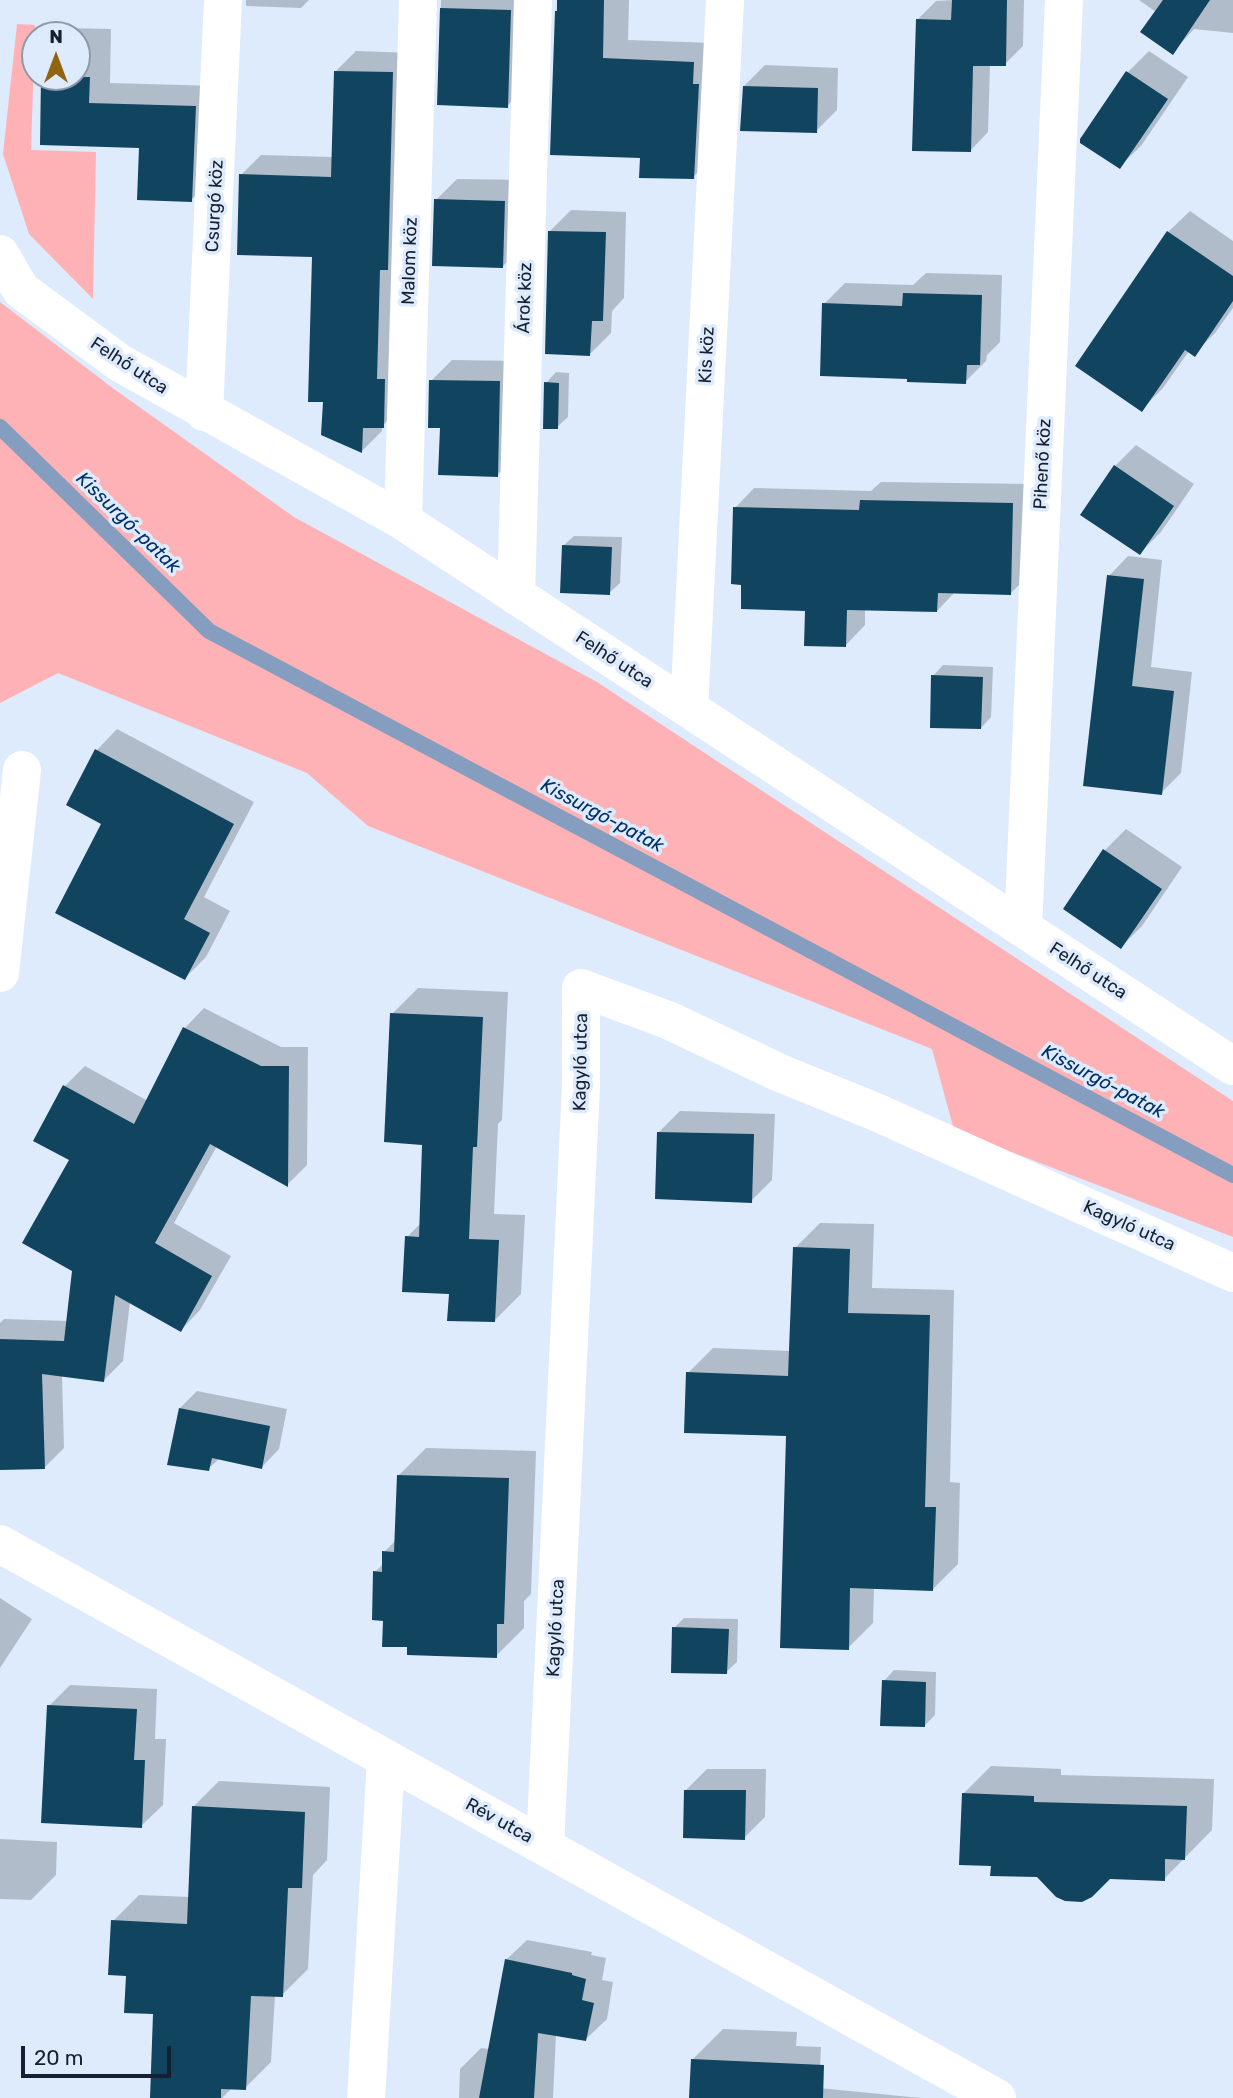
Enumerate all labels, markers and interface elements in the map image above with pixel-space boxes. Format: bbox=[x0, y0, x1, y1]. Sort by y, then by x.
north arrow bbox=[21, 21, 91, 91]
text: N bbox=[49, 25, 63, 48]
street label: Csurgó köz bbox=[202, 159, 228, 253]
street label: Malom köz bbox=[398, 217, 422, 305]
street label: Árok köz bbox=[513, 262, 537, 334]
street label: Kis köz bbox=[695, 326, 719, 384]
street label: Felhő utca bbox=[86, 333, 172, 399]
street label: Pihenő köz bbox=[1030, 418, 1056, 510]
water label: Kissurgó-patak bbox=[71, 468, 185, 578]
street label: Felhő utca bbox=[571, 627, 657, 693]
water label: Kissurgó-patak bbox=[537, 774, 667, 858]
street label: Felhő utca bbox=[1045, 938, 1131, 1004]
street label: Kagyló utca bbox=[569, 1013, 593, 1111]
water label: Kissurgó-patak bbox=[1038, 1040, 1168, 1124]
street label: Kagyló utca bbox=[1080, 1196, 1178, 1256]
street label: Kagyló utca bbox=[543, 1578, 569, 1678]
street label: Rév utca bbox=[462, 1794, 536, 1848]
scale bar bbox=[24, 2032, 175, 2076]
text: 20 m bbox=[34, 2045, 83, 2070]

